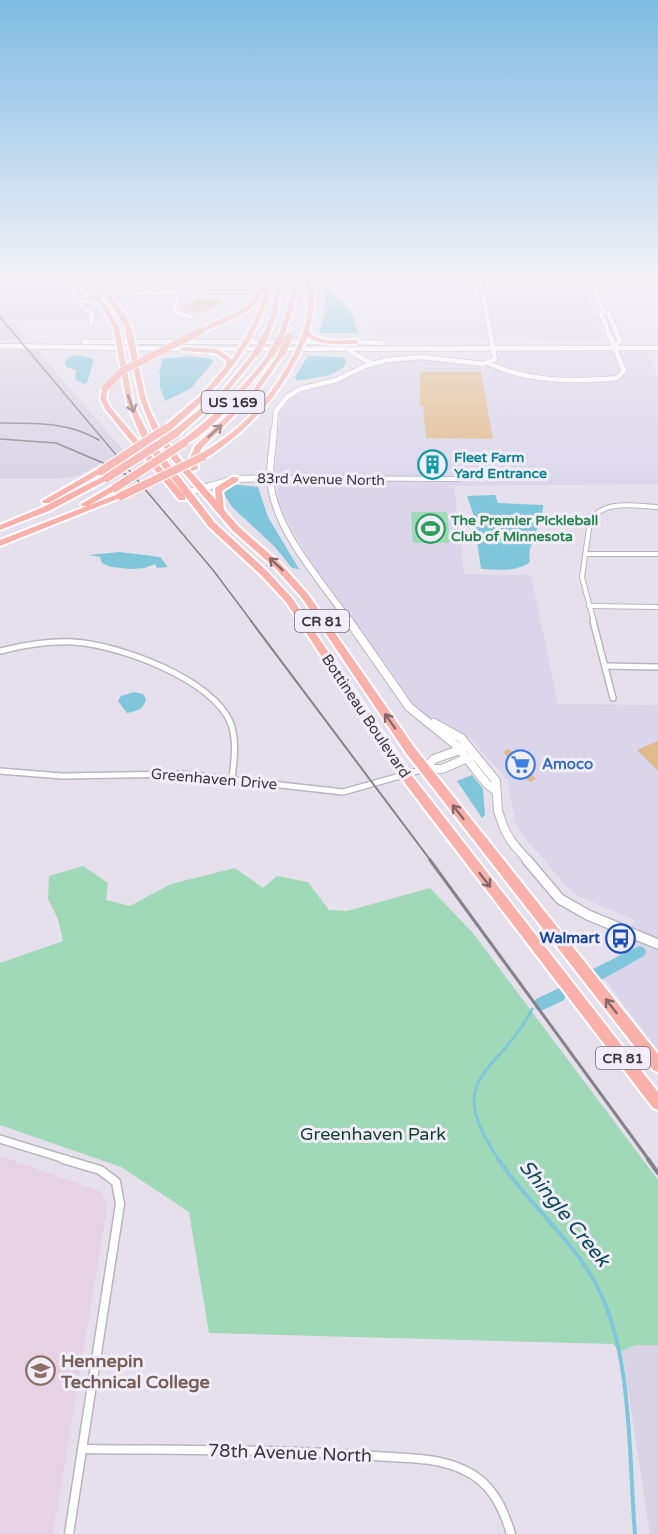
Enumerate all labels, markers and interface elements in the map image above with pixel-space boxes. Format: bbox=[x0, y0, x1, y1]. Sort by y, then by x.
road number: US 169 bbox=[202, 391, 264, 413]
one-way arrow bbox=[127, 394, 138, 413]
one-way arrow bbox=[207, 425, 222, 439]
building icon: Fleet Farm Yard Entrance bbox=[417, 449, 449, 481]
place label: Fleet Farm Yard Entrance bbox=[454, 449, 547, 482]
street label: 83rd Avenue North bbox=[257, 470, 385, 489]
sports icon: The Premier Pickleball Club of Minnesota bbox=[414, 512, 446, 544]
place label: The Premier Pickleball Club of Minnesota bbox=[450, 512, 598, 545]
one-way arrow bbox=[269, 557, 284, 571]
road number: CR 81 bbox=[295, 610, 349, 632]
street label: Bottineau Boulevard bbox=[318, 651, 414, 781]
one-way arrow bbox=[384, 714, 396, 730]
supermarket icon: Amoco bbox=[505, 748, 537, 780]
place label: Amoco bbox=[542, 755, 593, 773]
street label: Greenhaven Drive bbox=[150, 765, 278, 793]
one-way arrow bbox=[452, 805, 464, 821]
one-way arrow bbox=[479, 872, 492, 888]
bus stop icon: Walmart bbox=[605, 922, 637, 954]
place label: Walmart bbox=[540, 929, 600, 947]
one-way arrow bbox=[605, 998, 618, 1014]
road number: CR 81 bbox=[596, 1047, 650, 1069]
park label: Greenhaven Park bbox=[300, 1123, 446, 1145]
water label: Shingle Creek bbox=[514, 1155, 616, 1273]
place label: Hennepin Technical College bbox=[60, 1350, 210, 1393]
school or university icon: Hennepin Technical College bbox=[24, 1355, 56, 1387]
street label: 78th Avenue North bbox=[208, 1439, 372, 1467]

